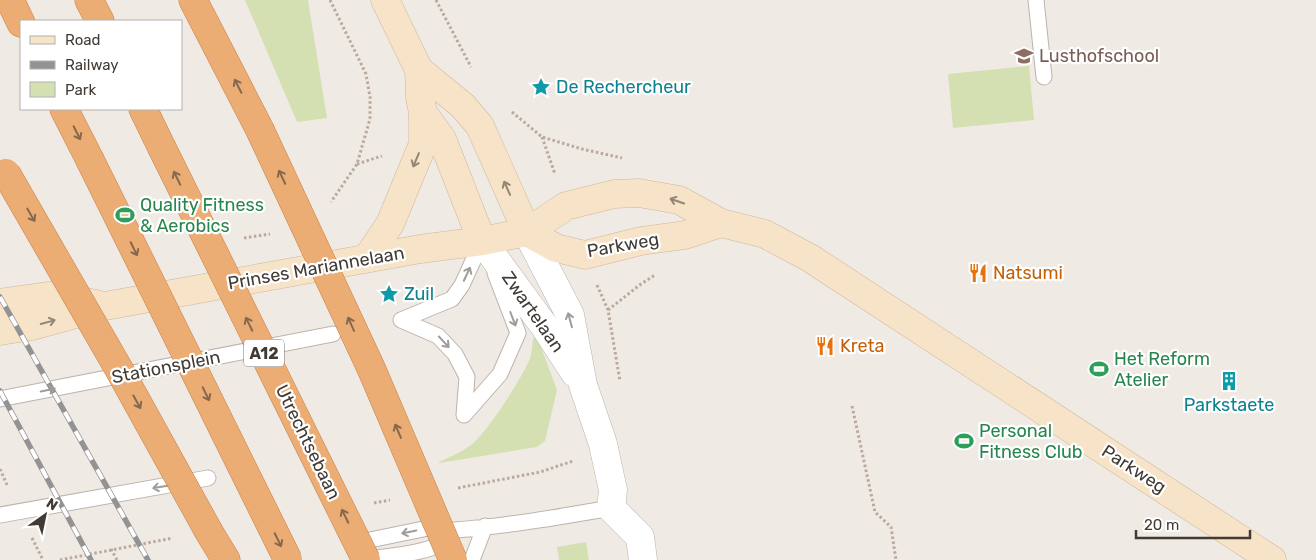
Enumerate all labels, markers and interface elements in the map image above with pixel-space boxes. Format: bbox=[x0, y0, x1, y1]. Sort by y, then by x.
legend bbox=[20, 20, 182, 110]
text: Road bbox=[65, 31, 101, 49]
school or university icon: Lusthofschool bbox=[1013, 45, 1035, 67]
place label: Lusthofschool bbox=[1039, 45, 1159, 67]
text: Railway bbox=[65, 56, 119, 74]
place icon: De Rechercheur bbox=[530, 76, 552, 98]
place label: De Rechercheur bbox=[556, 76, 691, 98]
one-way arrow bbox=[233, 79, 242, 94]
text: Park bbox=[65, 81, 96, 99]
one-way arrow bbox=[72, 126, 82, 141]
one-way arrow bbox=[411, 152, 421, 167]
one-way arrow bbox=[277, 169, 287, 184]
one-way arrow bbox=[172, 171, 181, 186]
one-way arrow bbox=[502, 181, 512, 196]
place label: Quality Fitness & Aerobics bbox=[140, 194, 264, 237]
one-way arrow bbox=[670, 196, 686, 206]
sports icon: Quality Fitness & Aerobics bbox=[114, 204, 136, 226]
one-way arrow bbox=[26, 207, 36, 222]
street label: Parkweg bbox=[585, 228, 661, 262]
one-way arrow bbox=[130, 241, 139, 256]
street label: Prinses Mariannelaan bbox=[226, 242, 406, 294]
restaurant icon: Natsumi bbox=[967, 262, 989, 284]
place label: Natsumi bbox=[993, 262, 1063, 284]
one-way arrow bbox=[462, 267, 472, 282]
street label: Zwartelaan bbox=[497, 267, 569, 357]
place icon: Zuil bbox=[378, 283, 400, 305]
place label: Zuil bbox=[404, 283, 434, 305]
one-way arrow bbox=[508, 311, 518, 326]
one-way arrow bbox=[565, 312, 574, 328]
one-way arrow bbox=[39, 317, 55, 326]
one-way arrow bbox=[244, 317, 253, 332]
one-way arrow bbox=[345, 317, 355, 332]
restaurant icon: Kreta bbox=[814, 335, 836, 357]
place label: Kreta bbox=[840, 335, 884, 357]
one-way arrow bbox=[438, 336, 450, 349]
road number: A12 bbox=[244, 339, 284, 366]
street label: Stationsplein bbox=[110, 346, 222, 388]
place label: Het Reform Atelier bbox=[1114, 348, 1210, 391]
sports icon: Het Reform Atelier bbox=[1088, 358, 1110, 380]
building icon: Parkstaete bbox=[1218, 370, 1240, 392]
street label: Utrechtsebaan bbox=[271, 381, 345, 503]
one-way arrow bbox=[39, 384, 55, 394]
one-way arrow bbox=[201, 387, 211, 402]
one-way arrow bbox=[132, 394, 142, 409]
place label: Parkstaete bbox=[1184, 394, 1274, 416]
place label: Personal Fitness Club bbox=[979, 420, 1083, 463]
one-way arrow bbox=[393, 424, 403, 439]
sports icon: Personal Fitness Club bbox=[953, 430, 975, 452]
street label: Parkweg bbox=[1098, 440, 1170, 498]
one-way arrow bbox=[152, 483, 168, 492]
north arrow bbox=[20, 490, 70, 540]
text: N bbox=[43, 495, 61, 514]
scale bar bbox=[1136, 508, 1250, 540]
one-way arrow bbox=[339, 509, 349, 524]
text: 20 m bbox=[1144, 516, 1179, 534]
one-way arrow bbox=[401, 528, 417, 538]
one-way arrow bbox=[274, 532, 283, 547]

